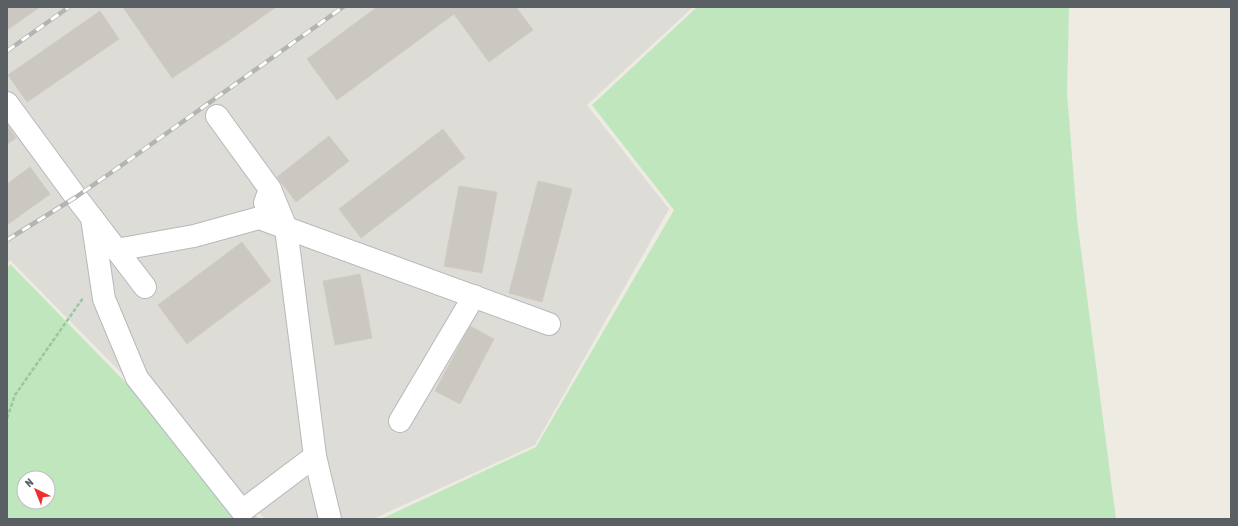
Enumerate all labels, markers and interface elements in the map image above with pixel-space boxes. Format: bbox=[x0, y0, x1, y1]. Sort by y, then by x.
north arrow bbox=[16, 470, 56, 510]
text: N bbox=[23, 476, 36, 489]

